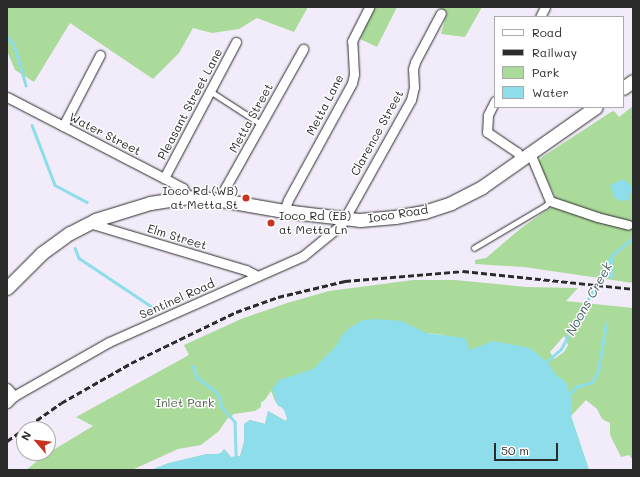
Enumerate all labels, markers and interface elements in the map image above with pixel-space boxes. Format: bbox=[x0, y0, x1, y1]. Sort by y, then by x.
legend bbox=[494, 16, 624, 108]
text: Road bbox=[532, 24, 562, 40]
text: Railway bbox=[532, 44, 577, 60]
street label: Pleasant Street Lane bbox=[154, 46, 226, 162]
text: Park bbox=[532, 64, 559, 80]
street label: Metta Lane bbox=[303, 72, 347, 138]
street label: Metta Street bbox=[226, 81, 276, 155]
text: Water bbox=[532, 84, 569, 100]
street label: Clarence Street bbox=[348, 88, 406, 178]
street label: Water Street bbox=[67, 110, 143, 158]
place label: Ioco Rd (WB) at Metta St bbox=[162, 184, 238, 212]
marker: Ioco Rd (WB) at Metta St bbox=[241, 193, 251, 203]
street label: Ioco Road bbox=[367, 202, 429, 226]
place label: Ioco Rd (EB) at Metta Ln bbox=[279, 209, 351, 237]
marker: Ioco Rd (EB) at Metta Ln bbox=[266, 218, 276, 228]
street label: Elm Street bbox=[145, 221, 209, 253]
water label: Noons Creek bbox=[562, 260, 616, 338]
street label: Sentinel Road bbox=[137, 276, 217, 322]
park label: Inlet Park bbox=[156, 396, 214, 410]
north arrow bbox=[16, 421, 56, 461]
text: N bbox=[17, 428, 34, 443]
scale bar bbox=[496, 435, 560, 461]
text: 50 m bbox=[501, 442, 529, 458]

